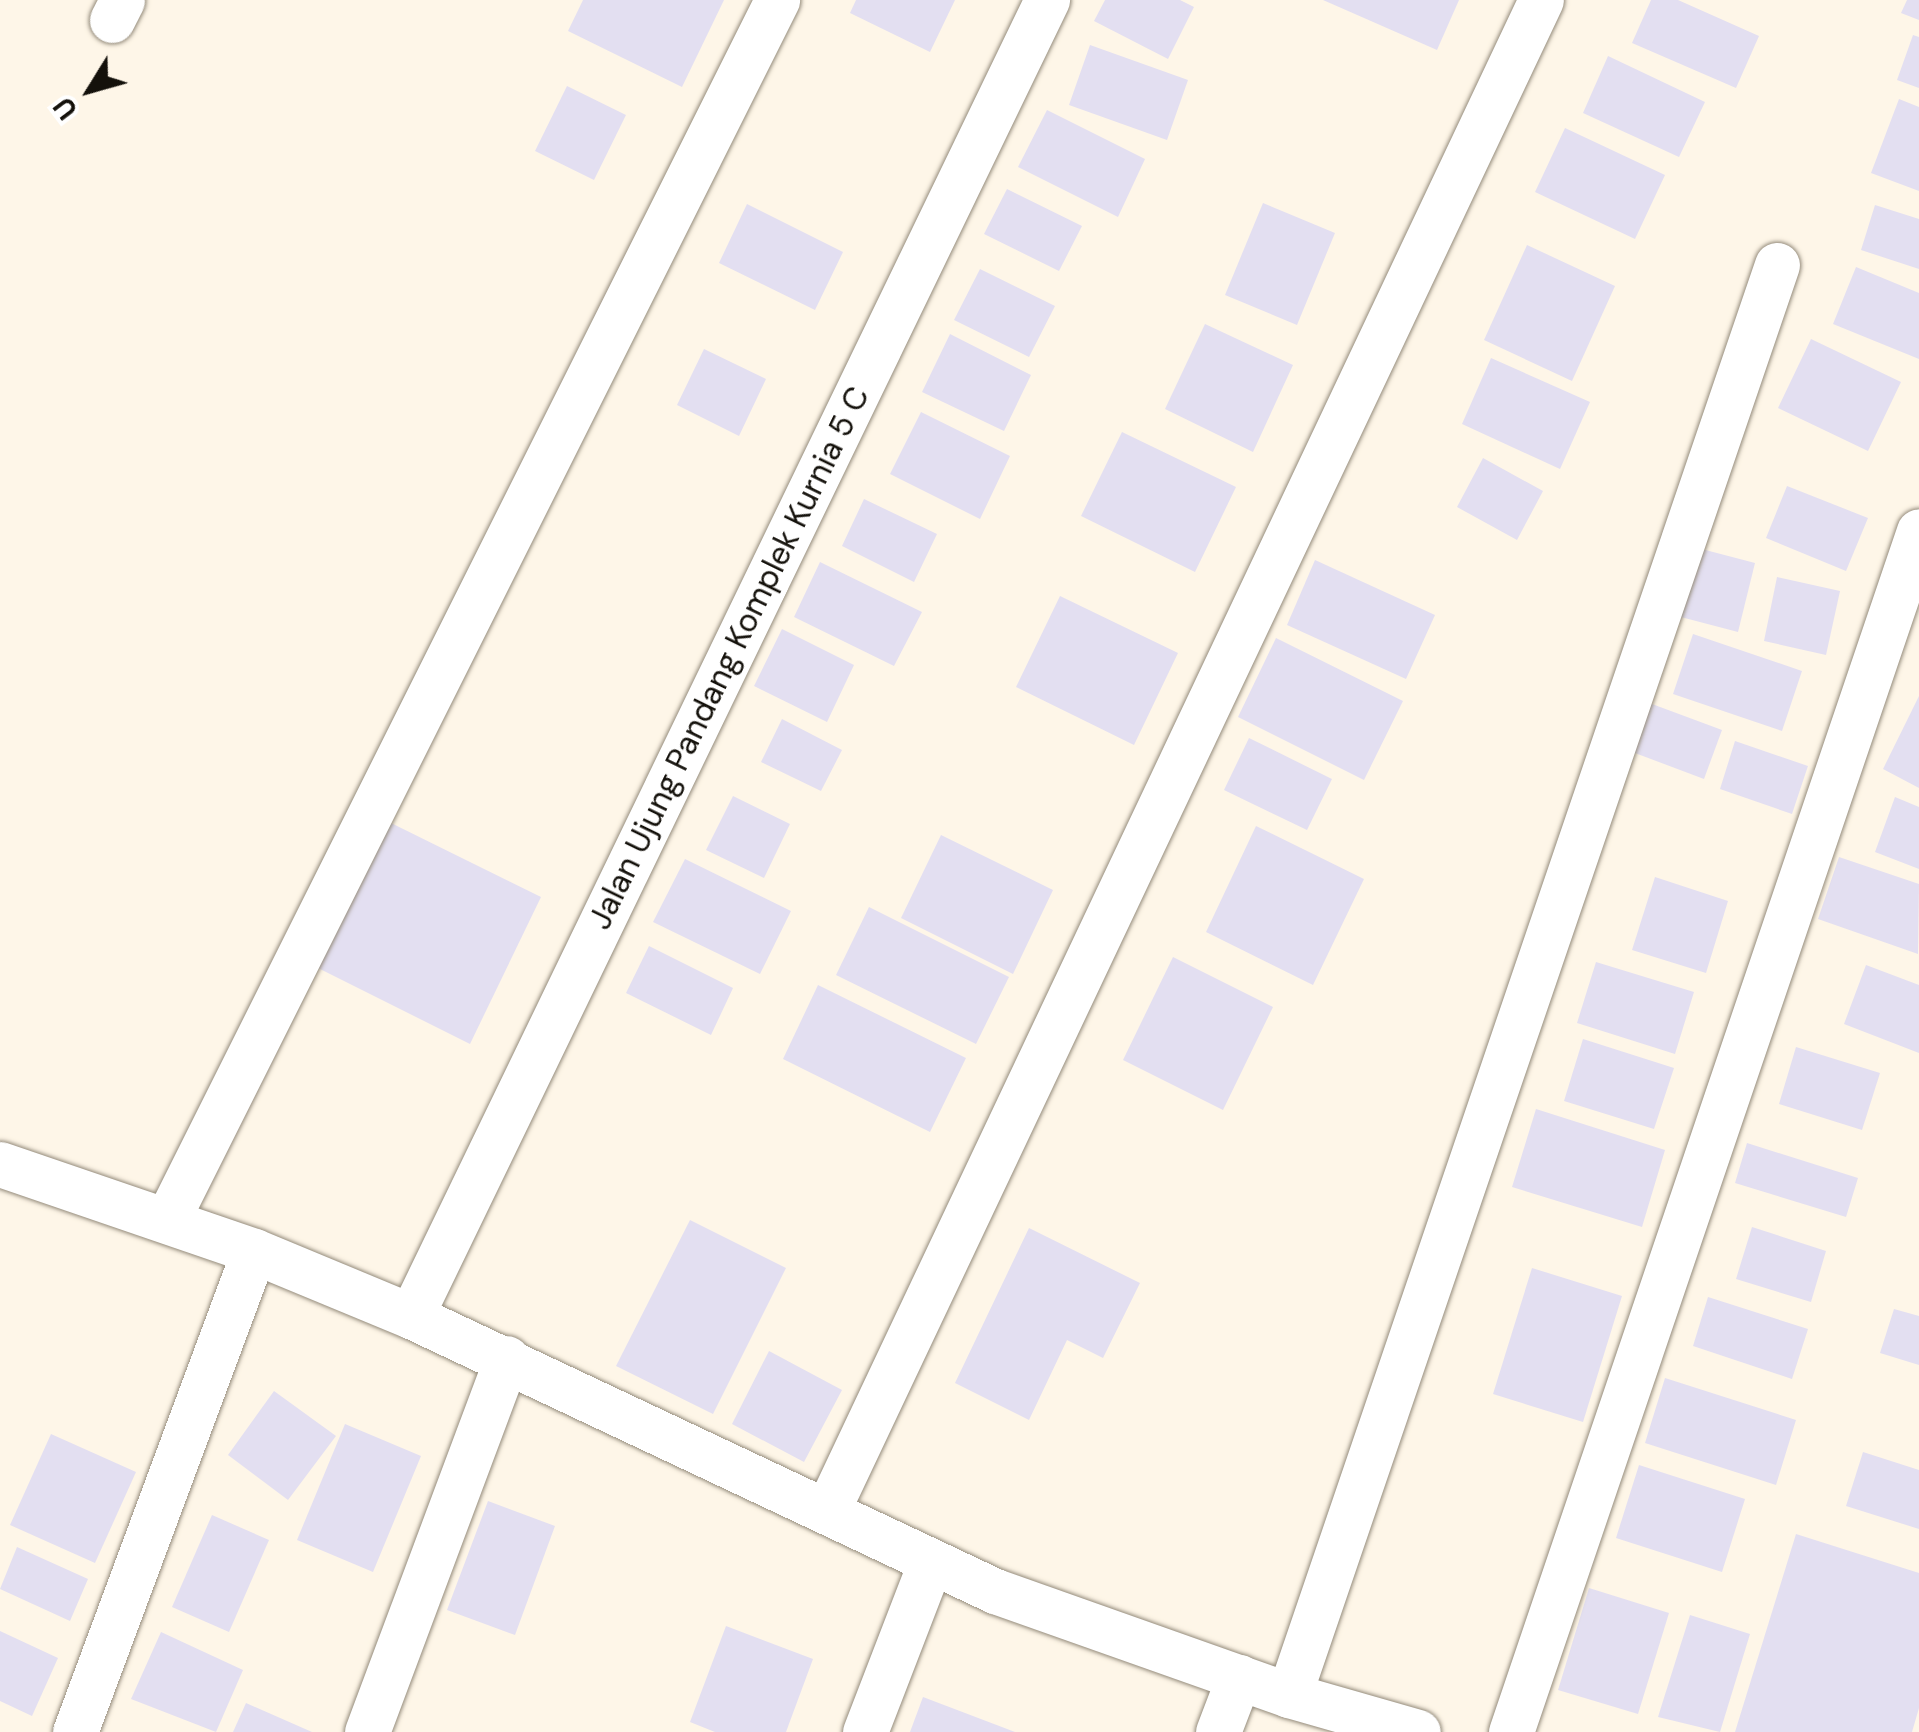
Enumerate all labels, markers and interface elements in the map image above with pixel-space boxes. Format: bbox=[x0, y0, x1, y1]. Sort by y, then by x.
north arrow bbox=[40, 40, 140, 140]
text: U bbox=[45, 90, 86, 127]
street label: Jalan Ujung Pandang Komplek Kurnia 5 C bbox=[580, 380, 878, 936]

